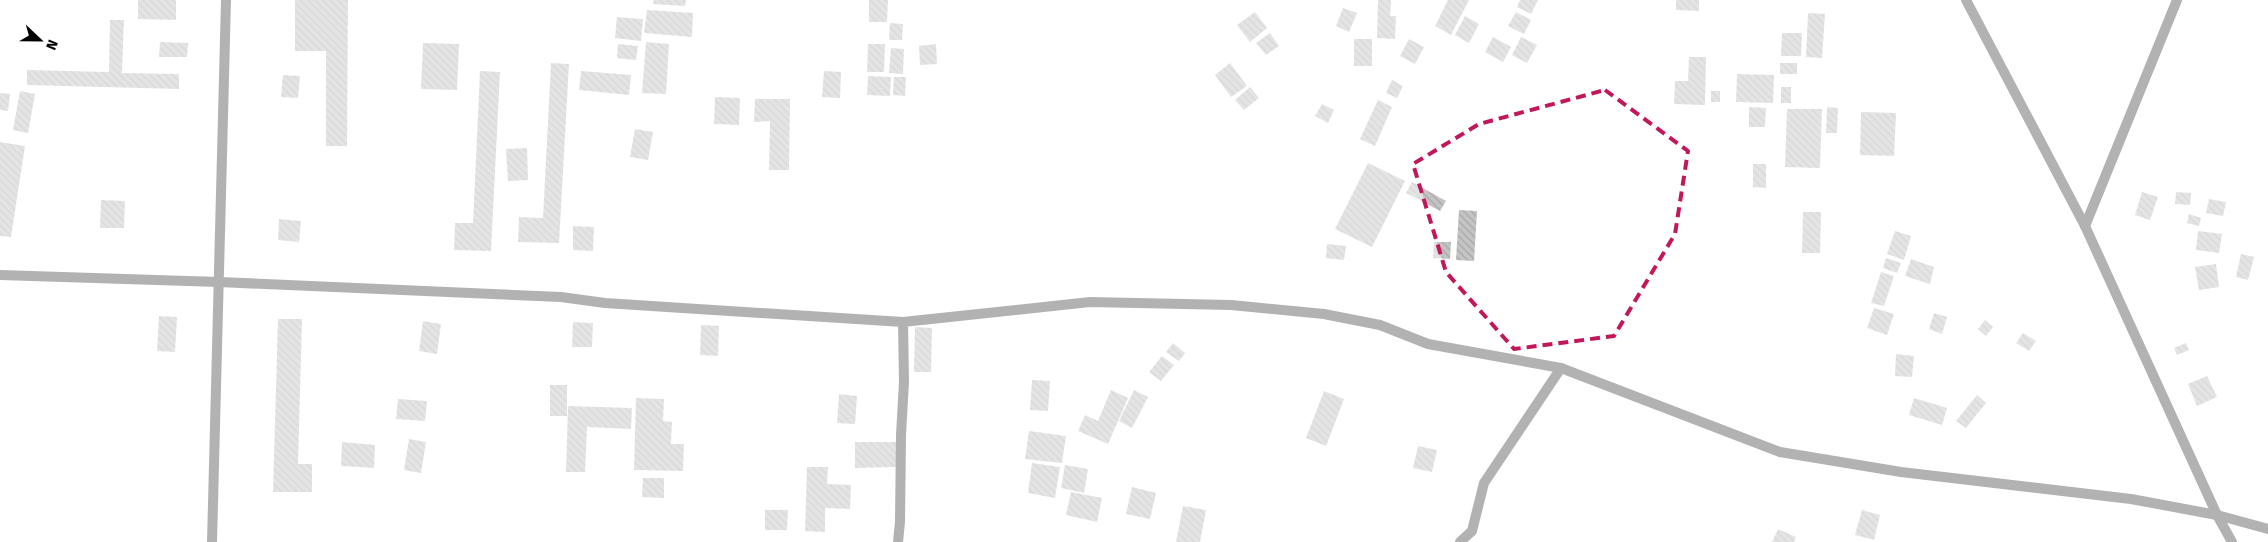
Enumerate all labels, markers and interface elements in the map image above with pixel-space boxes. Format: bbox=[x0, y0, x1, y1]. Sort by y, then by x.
north arrow bbox=[15, 15, 65, 65]
text: N bbox=[42, 37, 61, 52]

